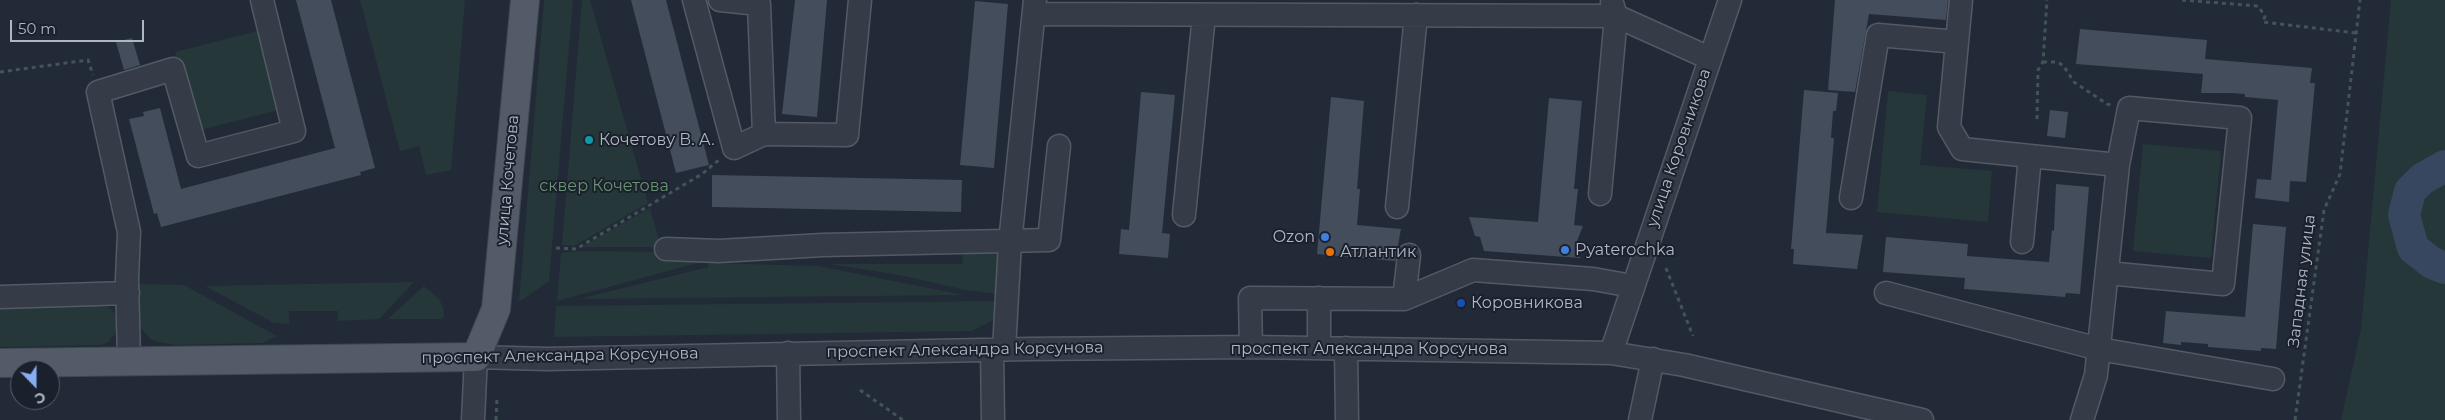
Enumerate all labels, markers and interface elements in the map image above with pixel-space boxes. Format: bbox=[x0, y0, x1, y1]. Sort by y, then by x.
scale bar bbox=[12, 10, 146, 42]
text: 50 m bbox=[18, 19, 56, 38]
street label: улица Коровникова bbox=[1643, 66, 1715, 230]
street label: улица Кочетова bbox=[493, 114, 523, 246]
place label: Кочетову В. А. bbox=[599, 130, 715, 150]
marker: Кочетову В. А. bbox=[583, 134, 595, 146]
park label: сквер Кочетова bbox=[539, 176, 669, 196]
street label: Западная улица bbox=[2284, 213, 2320, 349]
place label: Ozon bbox=[1273, 227, 1315, 247]
marker: Ozon bbox=[1319, 231, 1331, 243]
place label: Pyaterochka bbox=[1575, 240, 1675, 260]
place label: Атлантик bbox=[1340, 242, 1416, 262]
marker: Pyaterochka bbox=[1559, 244, 1571, 256]
marker: Атлантик bbox=[1324, 246, 1336, 258]
place label: Коровникова bbox=[1471, 293, 1583, 313]
marker: Коровникова bbox=[1455, 297, 1467, 309]
street label: проспект Александра Корсунова bbox=[826, 338, 1104, 362]
street label: проспект Александра Корсунова bbox=[1230, 339, 1508, 359]
street label: проспект Александра Корсунова bbox=[421, 344, 699, 368]
north arrow bbox=[10, 360, 60, 410]
text: С bbox=[32, 388, 48, 408]

